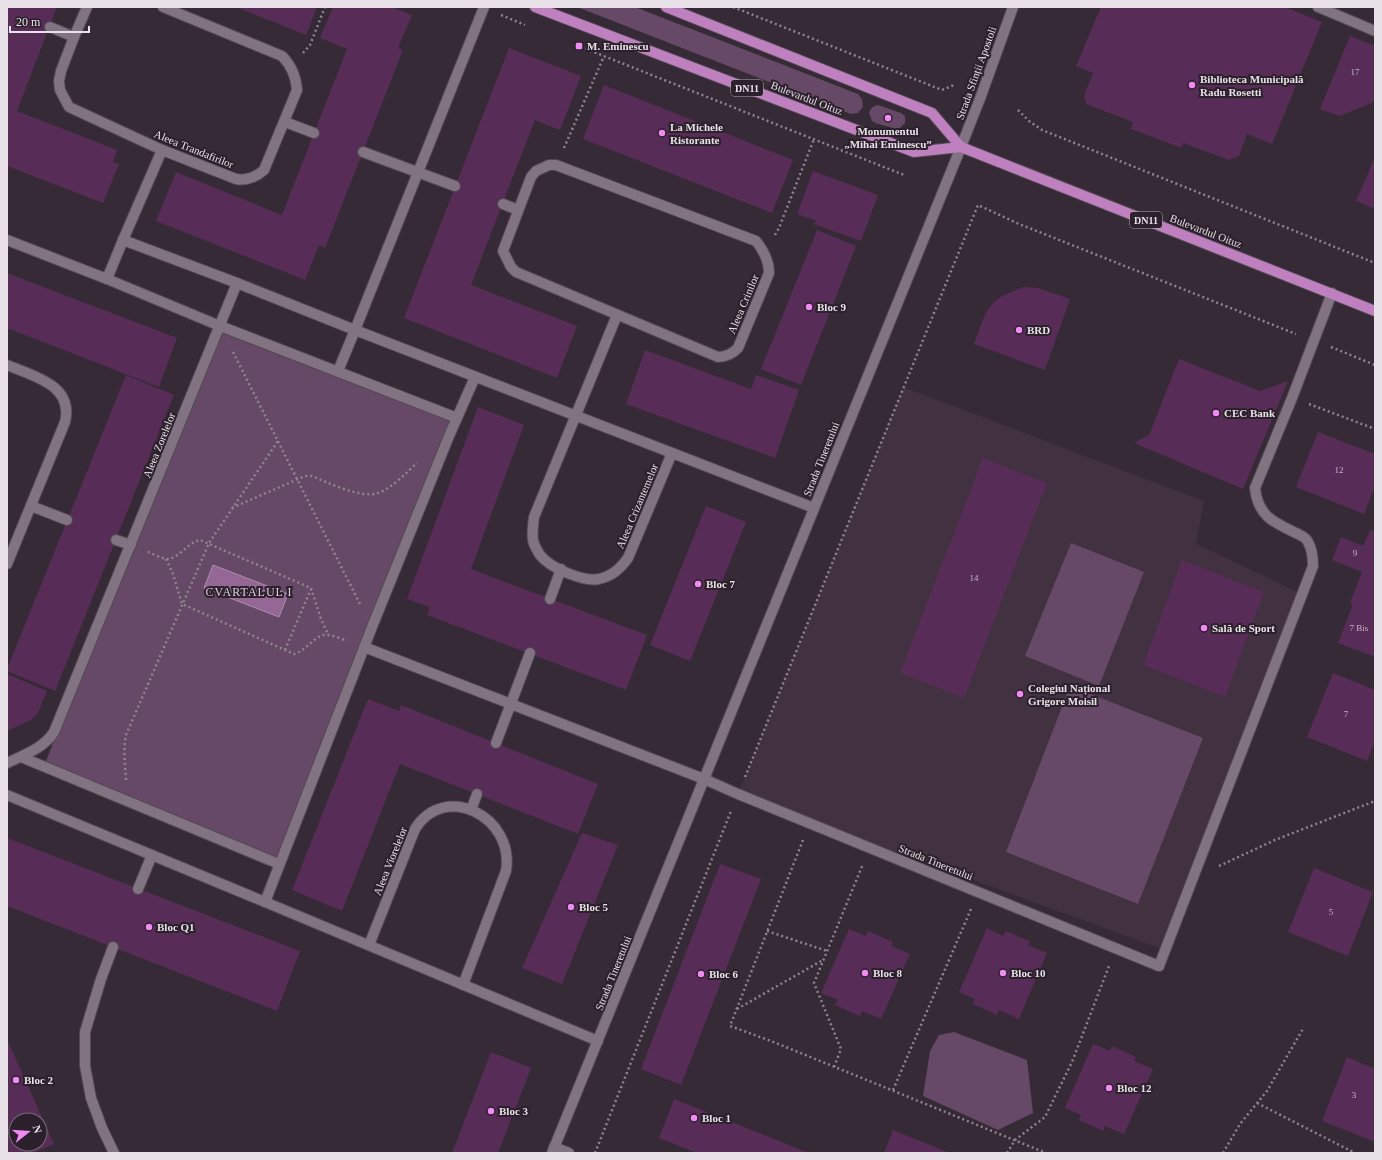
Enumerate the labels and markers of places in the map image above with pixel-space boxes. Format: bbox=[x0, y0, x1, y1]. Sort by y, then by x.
place label: M. Eminescu bbox=[587, 40, 649, 52]
marker: M. Eminescu bbox=[574, 41, 584, 51]
place label: Biblioteca Municipală Radu Rosetti bbox=[1200, 73, 1304, 98]
marker: Biblioteca Municipală Radu Rosetti bbox=[1187, 80, 1197, 90]
marker: Monumentul „Mihai Eminescu” bbox=[883, 113, 893, 123]
place label: La Michele Ristorante bbox=[670, 121, 723, 146]
place label: Monumentul „Mihai Eminescu” bbox=[844, 125, 932, 150]
marker: La Michele Ristorante bbox=[657, 128, 667, 138]
place label: Bloc 9 bbox=[817, 301, 847, 313]
marker: Bloc 9 bbox=[804, 302, 814, 312]
place label: BRD bbox=[1027, 324, 1050, 336]
marker: BRD bbox=[1014, 325, 1024, 335]
place label: CEC Bank bbox=[1224, 407, 1276, 419]
marker: CEC Bank bbox=[1211, 408, 1221, 418]
place label: Bloc 7 bbox=[706, 578, 736, 590]
marker: Bloc 7 bbox=[693, 579, 703, 589]
place label: Sală de Sport bbox=[1212, 622, 1275, 634]
marker: Sală de Sport bbox=[1199, 623, 1209, 633]
place label: Colegiul Național Grigore Moisil bbox=[1028, 682, 1110, 707]
marker: Colegiul Național Grigore Moisil bbox=[1015, 689, 1025, 699]
place label: Bloc 5 bbox=[579, 901, 609, 913]
marker: Bloc 5 bbox=[566, 902, 576, 912]
place label: Bloc Q1 bbox=[157, 921, 195, 933]
marker: Bloc Q1 bbox=[144, 922, 154, 932]
place label: Bloc 8 bbox=[873, 967, 903, 979]
place label: Bloc 10 bbox=[1011, 967, 1046, 979]
place label: Bloc 6 bbox=[709, 968, 739, 980]
marker: Bloc 8 bbox=[860, 968, 870, 978]
marker: Bloc 10 bbox=[998, 968, 1008, 978]
marker: Bloc 6 bbox=[696, 969, 706, 979]
place label: Bloc 2 bbox=[24, 1074, 54, 1086]
marker: Bloc 2 bbox=[11, 1075, 21, 1085]
place label: Bloc 12 bbox=[1117, 1082, 1152, 1094]
marker: Bloc 12 bbox=[1104, 1083, 1114, 1093]
place label: Bloc 3 bbox=[499, 1105, 529, 1117]
marker: Bloc 3 bbox=[486, 1106, 496, 1116]
place label: Bloc 1 bbox=[702, 1112, 731, 1124]
marker: Bloc 1 bbox=[689, 1113, 699, 1123]

